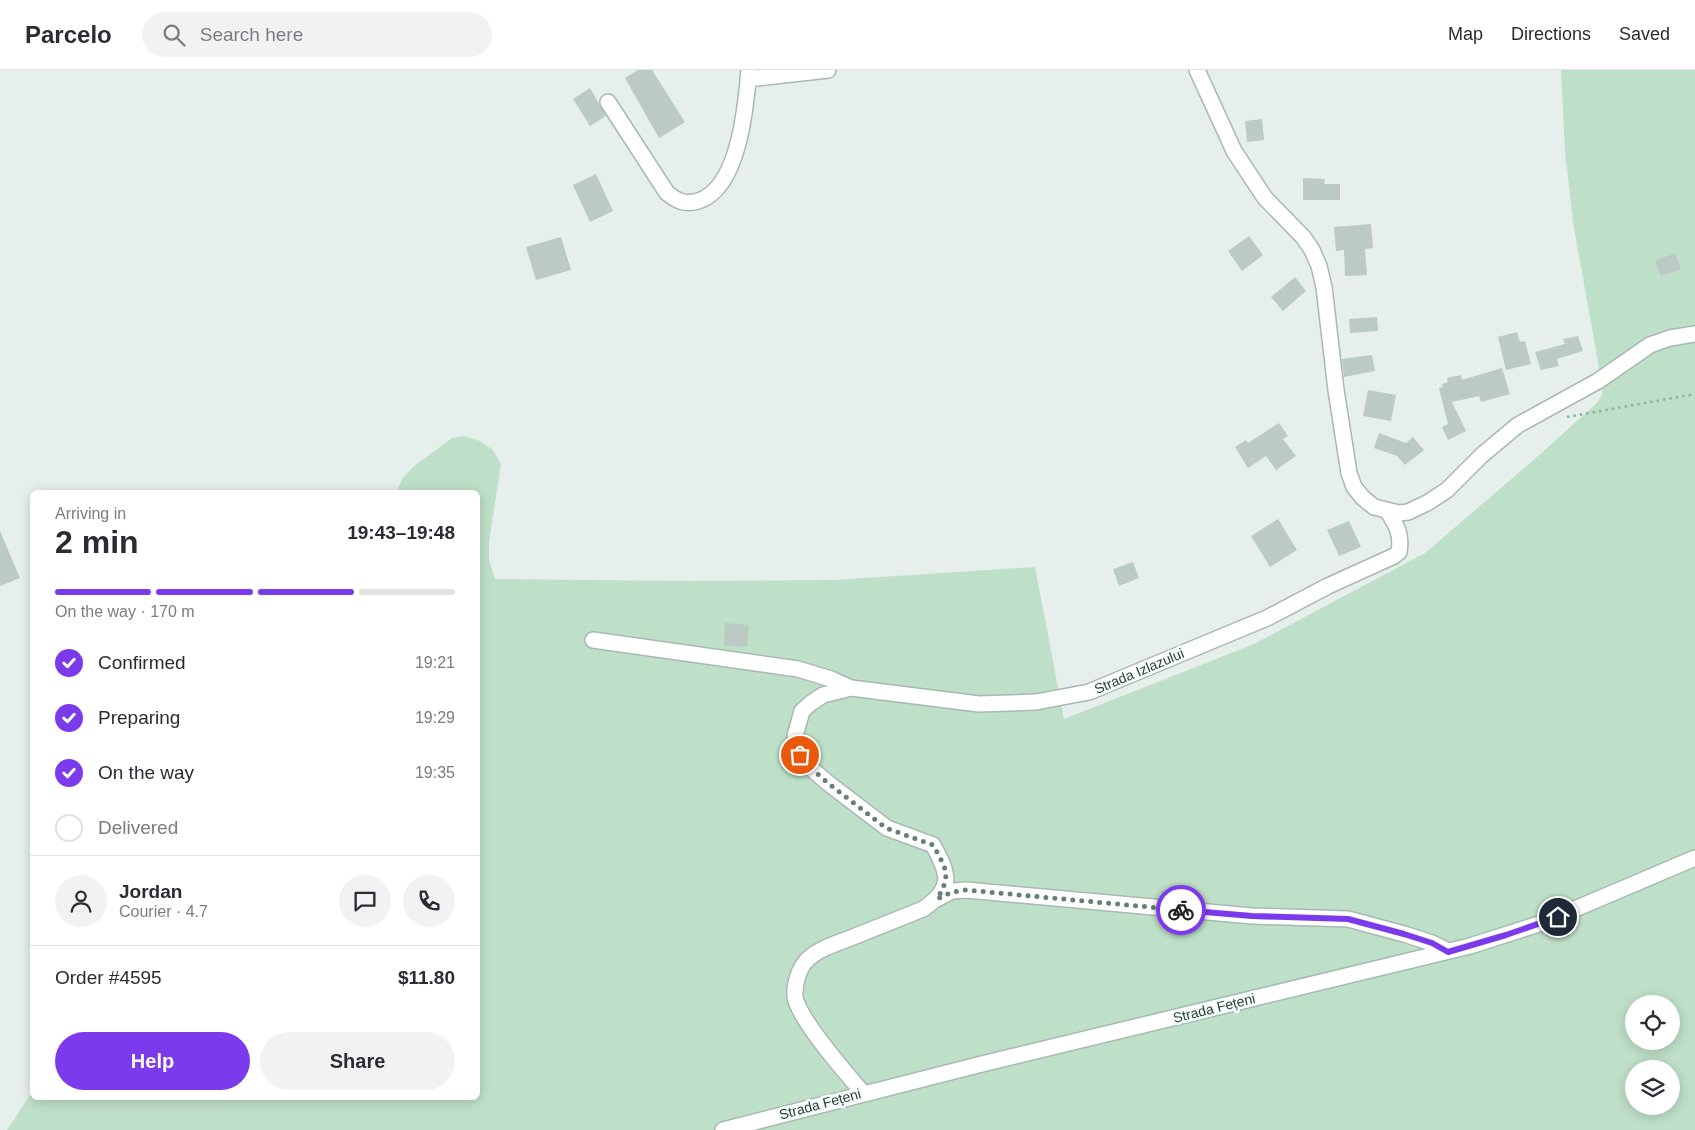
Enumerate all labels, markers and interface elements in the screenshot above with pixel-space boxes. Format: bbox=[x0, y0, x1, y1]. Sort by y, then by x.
search box bbox=[142, 12, 492, 57]
text: Parcelo bbox=[25, 21, 112, 48]
icon: search bbox=[160, 21, 188, 49]
text: Search here bbox=[200, 24, 303, 45]
text: Map bbox=[1448, 24, 1483, 44]
text: Directions bbox=[1511, 24, 1591, 44]
text: Saved bbox=[1619, 24, 1670, 44]
text: Arriving in bbox=[55, 505, 126, 522]
text: 19:43–19:48 bbox=[347, 522, 455, 543]
text: 2 min bbox=[55, 524, 139, 560]
text: On the way · 170 m bbox=[55, 603, 195, 620]
street label: Strada Izlazului bbox=[1092, 645, 1186, 697]
icon: check bbox=[55, 649, 83, 677]
text: Confirmed bbox=[98, 652, 186, 673]
text: 19:21 bbox=[415, 654, 455, 671]
icon: check bbox=[55, 704, 83, 732]
text: Preparing bbox=[98, 707, 180, 728]
text: 19:29 bbox=[415, 709, 455, 726]
pin bbox=[779, 734, 821, 776]
icon: bag bbox=[786, 741, 814, 769]
icon: check bbox=[55, 759, 83, 787]
text: On the way bbox=[98, 762, 194, 783]
text: 19:35 bbox=[415, 764, 455, 781]
text: Delivered bbox=[98, 817, 178, 838]
button: person bbox=[55, 875, 107, 927]
button: chat bbox=[339, 875, 391, 927]
button: phone bbox=[403, 875, 455, 927]
text: Jordan bbox=[119, 881, 182, 902]
courier bbox=[1156, 885, 1206, 935]
icon: bike bbox=[1167, 896, 1195, 924]
pin bbox=[1537, 896, 1579, 938]
text: Courier · 4.7 bbox=[119, 903, 208, 920]
icon: home bbox=[1544, 903, 1572, 931]
text: Order #4595 bbox=[55, 967, 162, 988]
text: $11.80 bbox=[398, 967, 455, 988]
street label: Strada Fețeni bbox=[1171, 990, 1257, 1026]
map controls bbox=[1625, 995, 1680, 1115]
button: locate bbox=[1625, 995, 1680, 1050]
button: Help bbox=[55, 1032, 250, 1090]
button: Share bbox=[260, 1032, 455, 1090]
button: layers bbox=[1625, 1060, 1680, 1115]
street label: Strada Fețeni bbox=[777, 1085, 863, 1123]

